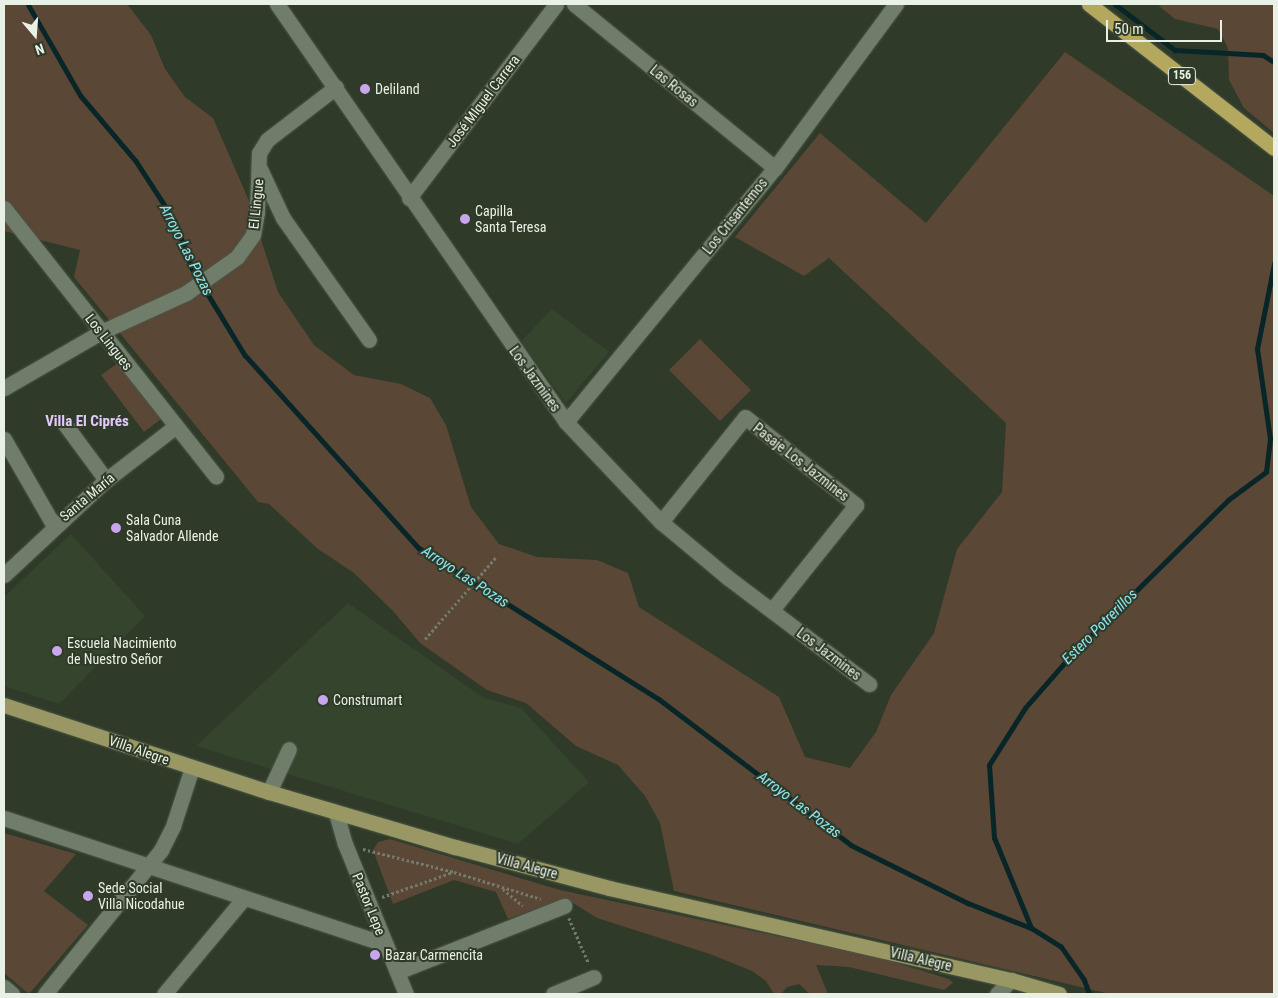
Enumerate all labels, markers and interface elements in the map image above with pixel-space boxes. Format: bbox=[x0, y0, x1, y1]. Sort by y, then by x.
north arrow bbox=[10, 10, 60, 60]
scale bar bbox=[1108, 10, 1224, 42]
text: 50 m bbox=[1114, 20, 1144, 38]
text: N bbox=[33, 40, 46, 58]
street label: José MIguel Carrera bbox=[443, 52, 523, 150]
street label: Las Rosas bbox=[647, 62, 701, 110]
road number: 156 bbox=[1167, 66, 1197, 85]
place label: Deliland bbox=[375, 81, 420, 97]
marker: Deliland bbox=[359, 83, 371, 95]
street label: Los Crisantemos bbox=[699, 174, 771, 258]
street label: El Lingue bbox=[245, 178, 267, 230]
water label: Arroyo Las Pozas bbox=[155, 201, 217, 299]
place label: Capilla Santa Teresa bbox=[475, 203, 547, 236]
marker: Capilla Santa Teresa bbox=[459, 213, 471, 225]
street label: Los Lingues bbox=[82, 311, 136, 373]
street label: Los Jazmines bbox=[506, 343, 564, 415]
district label: Villa El Ciprés bbox=[45, 413, 129, 431]
street label: Pasaje Los Jazmines bbox=[750, 419, 852, 505]
street label: Santa María bbox=[56, 469, 118, 525]
place label: Sala Cuna Salvador Allende bbox=[126, 512, 219, 544]
marker: Sala Cuna Salvador Allende bbox=[110, 522, 122, 534]
water label: Arroyo Las Pozas bbox=[418, 542, 512, 612]
water label: Estero Potrerillos bbox=[1059, 586, 1141, 668]
street label: Los Jazmines bbox=[793, 624, 865, 684]
place label: Escuela Nacimiento de Nuestro Señor bbox=[67, 635, 176, 668]
marker: Escuela Nacimiento de Nuestro Señor bbox=[51, 645, 63, 657]
place label: Construmart bbox=[333, 692, 402, 708]
marker: Construmart bbox=[317, 694, 329, 706]
street label: Villa Alegre bbox=[107, 732, 171, 768]
water label: Arroyo Las Pozas bbox=[754, 768, 844, 842]
street label: Villa Alegre bbox=[494, 850, 560, 882]
street label: Pastor Lepe bbox=[349, 870, 389, 938]
place label: Sede Social Villa Nicodahue bbox=[98, 880, 185, 912]
marker: Sede Social Villa Nicodahue bbox=[82, 890, 94, 902]
street label: Villa Alegre bbox=[888, 944, 954, 974]
place label: Bazar Carmencita bbox=[385, 947, 483, 963]
marker: Bazar Carmencita bbox=[369, 949, 381, 961]

